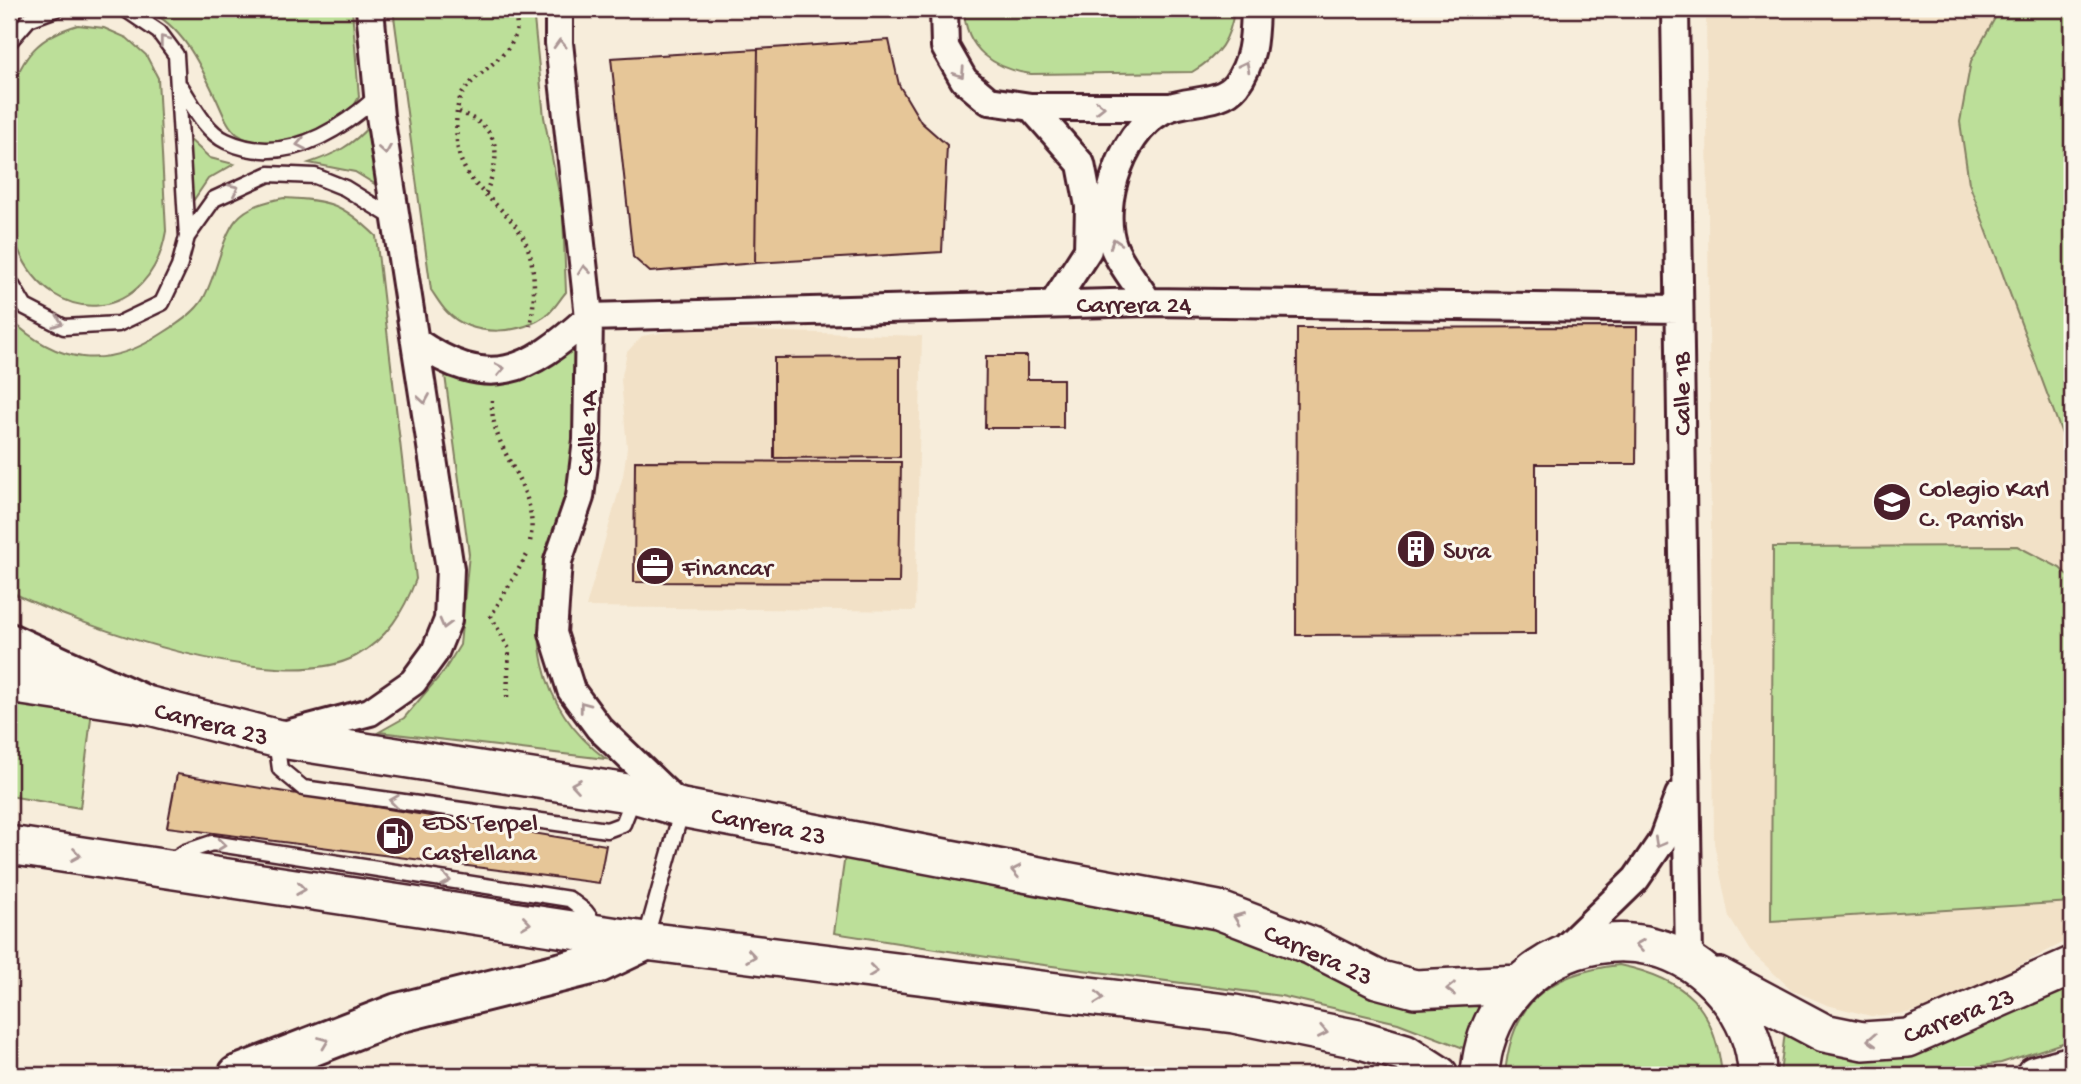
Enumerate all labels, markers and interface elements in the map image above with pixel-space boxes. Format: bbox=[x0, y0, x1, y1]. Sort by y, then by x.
one-way arrow bbox=[160, 35, 173, 47]
one-way arrow bbox=[553, 38, 568, 49]
one-way arrow bbox=[1237, 61, 1251, 73]
one-way arrow bbox=[952, 65, 965, 78]
one-way arrow bbox=[1095, 99, 1105, 115]
one-way arrow bbox=[295, 136, 307, 151]
one-way arrow bbox=[377, 144, 392, 156]
one-way arrow bbox=[227, 184, 239, 198]
one-way arrow bbox=[1109, 238, 1123, 250]
one-way arrow bbox=[576, 264, 591, 276]
street label: Carrera 24 bbox=[1076, 292, 1192, 323]
one-way arrow bbox=[51, 314, 64, 328]
street label: Calle 1B bbox=[1668, 351, 1701, 436]
one-way arrow bbox=[494, 363, 506, 378]
street label: Calle 1A bbox=[572, 388, 607, 477]
one-way arrow bbox=[416, 393, 431, 405]
place label: Colegio Karl C. Parrish bbox=[1919, 476, 2050, 537]
school or university icon: Colegio Karl C. Parrish bbox=[1871, 481, 1913, 523]
building icon: Sura bbox=[1395, 528, 1437, 570]
place label: Sura bbox=[1443, 538, 1492, 569]
office icon: Financar bbox=[634, 545, 676, 587]
place label: Financar bbox=[681, 555, 775, 586]
one-way arrow bbox=[439, 617, 453, 629]
street label: Carrera 23 bbox=[151, 697, 271, 755]
one-way arrow bbox=[579, 702, 592, 714]
one-way arrow bbox=[570, 778, 582, 793]
one-way arrow bbox=[388, 793, 400, 808]
street label: Carrera 23 bbox=[708, 802, 828, 855]
place label: EDS Terpel Castellana bbox=[422, 810, 538, 871]
fuel station icon: EDS Terpel Castellana bbox=[374, 815, 416, 857]
one-way arrow bbox=[1654, 836, 1667, 848]
one-way arrow bbox=[216, 837, 227, 852]
one-way arrow bbox=[70, 848, 82, 863]
one-way arrow bbox=[1010, 865, 1022, 880]
one-way arrow bbox=[440, 872, 452, 887]
one-way arrow bbox=[295, 882, 307, 897]
one-way arrow bbox=[1233, 912, 1245, 926]
one-way arrow bbox=[520, 915, 532, 930]
street label: Carrera 23 bbox=[1258, 919, 1377, 995]
one-way arrow bbox=[1634, 938, 1646, 953]
one-way arrow bbox=[745, 948, 757, 963]
one-way arrow bbox=[867, 964, 879, 979]
one-way arrow bbox=[1445, 981, 1456, 997]
street label: Carrera 23 bbox=[1900, 983, 2019, 1054]
one-way arrow bbox=[1093, 991, 1105, 1006]
one-way arrow bbox=[1318, 1024, 1329, 1039]
one-way arrow bbox=[1866, 1032, 1877, 1048]
one-way arrow bbox=[318, 1036, 330, 1050]

